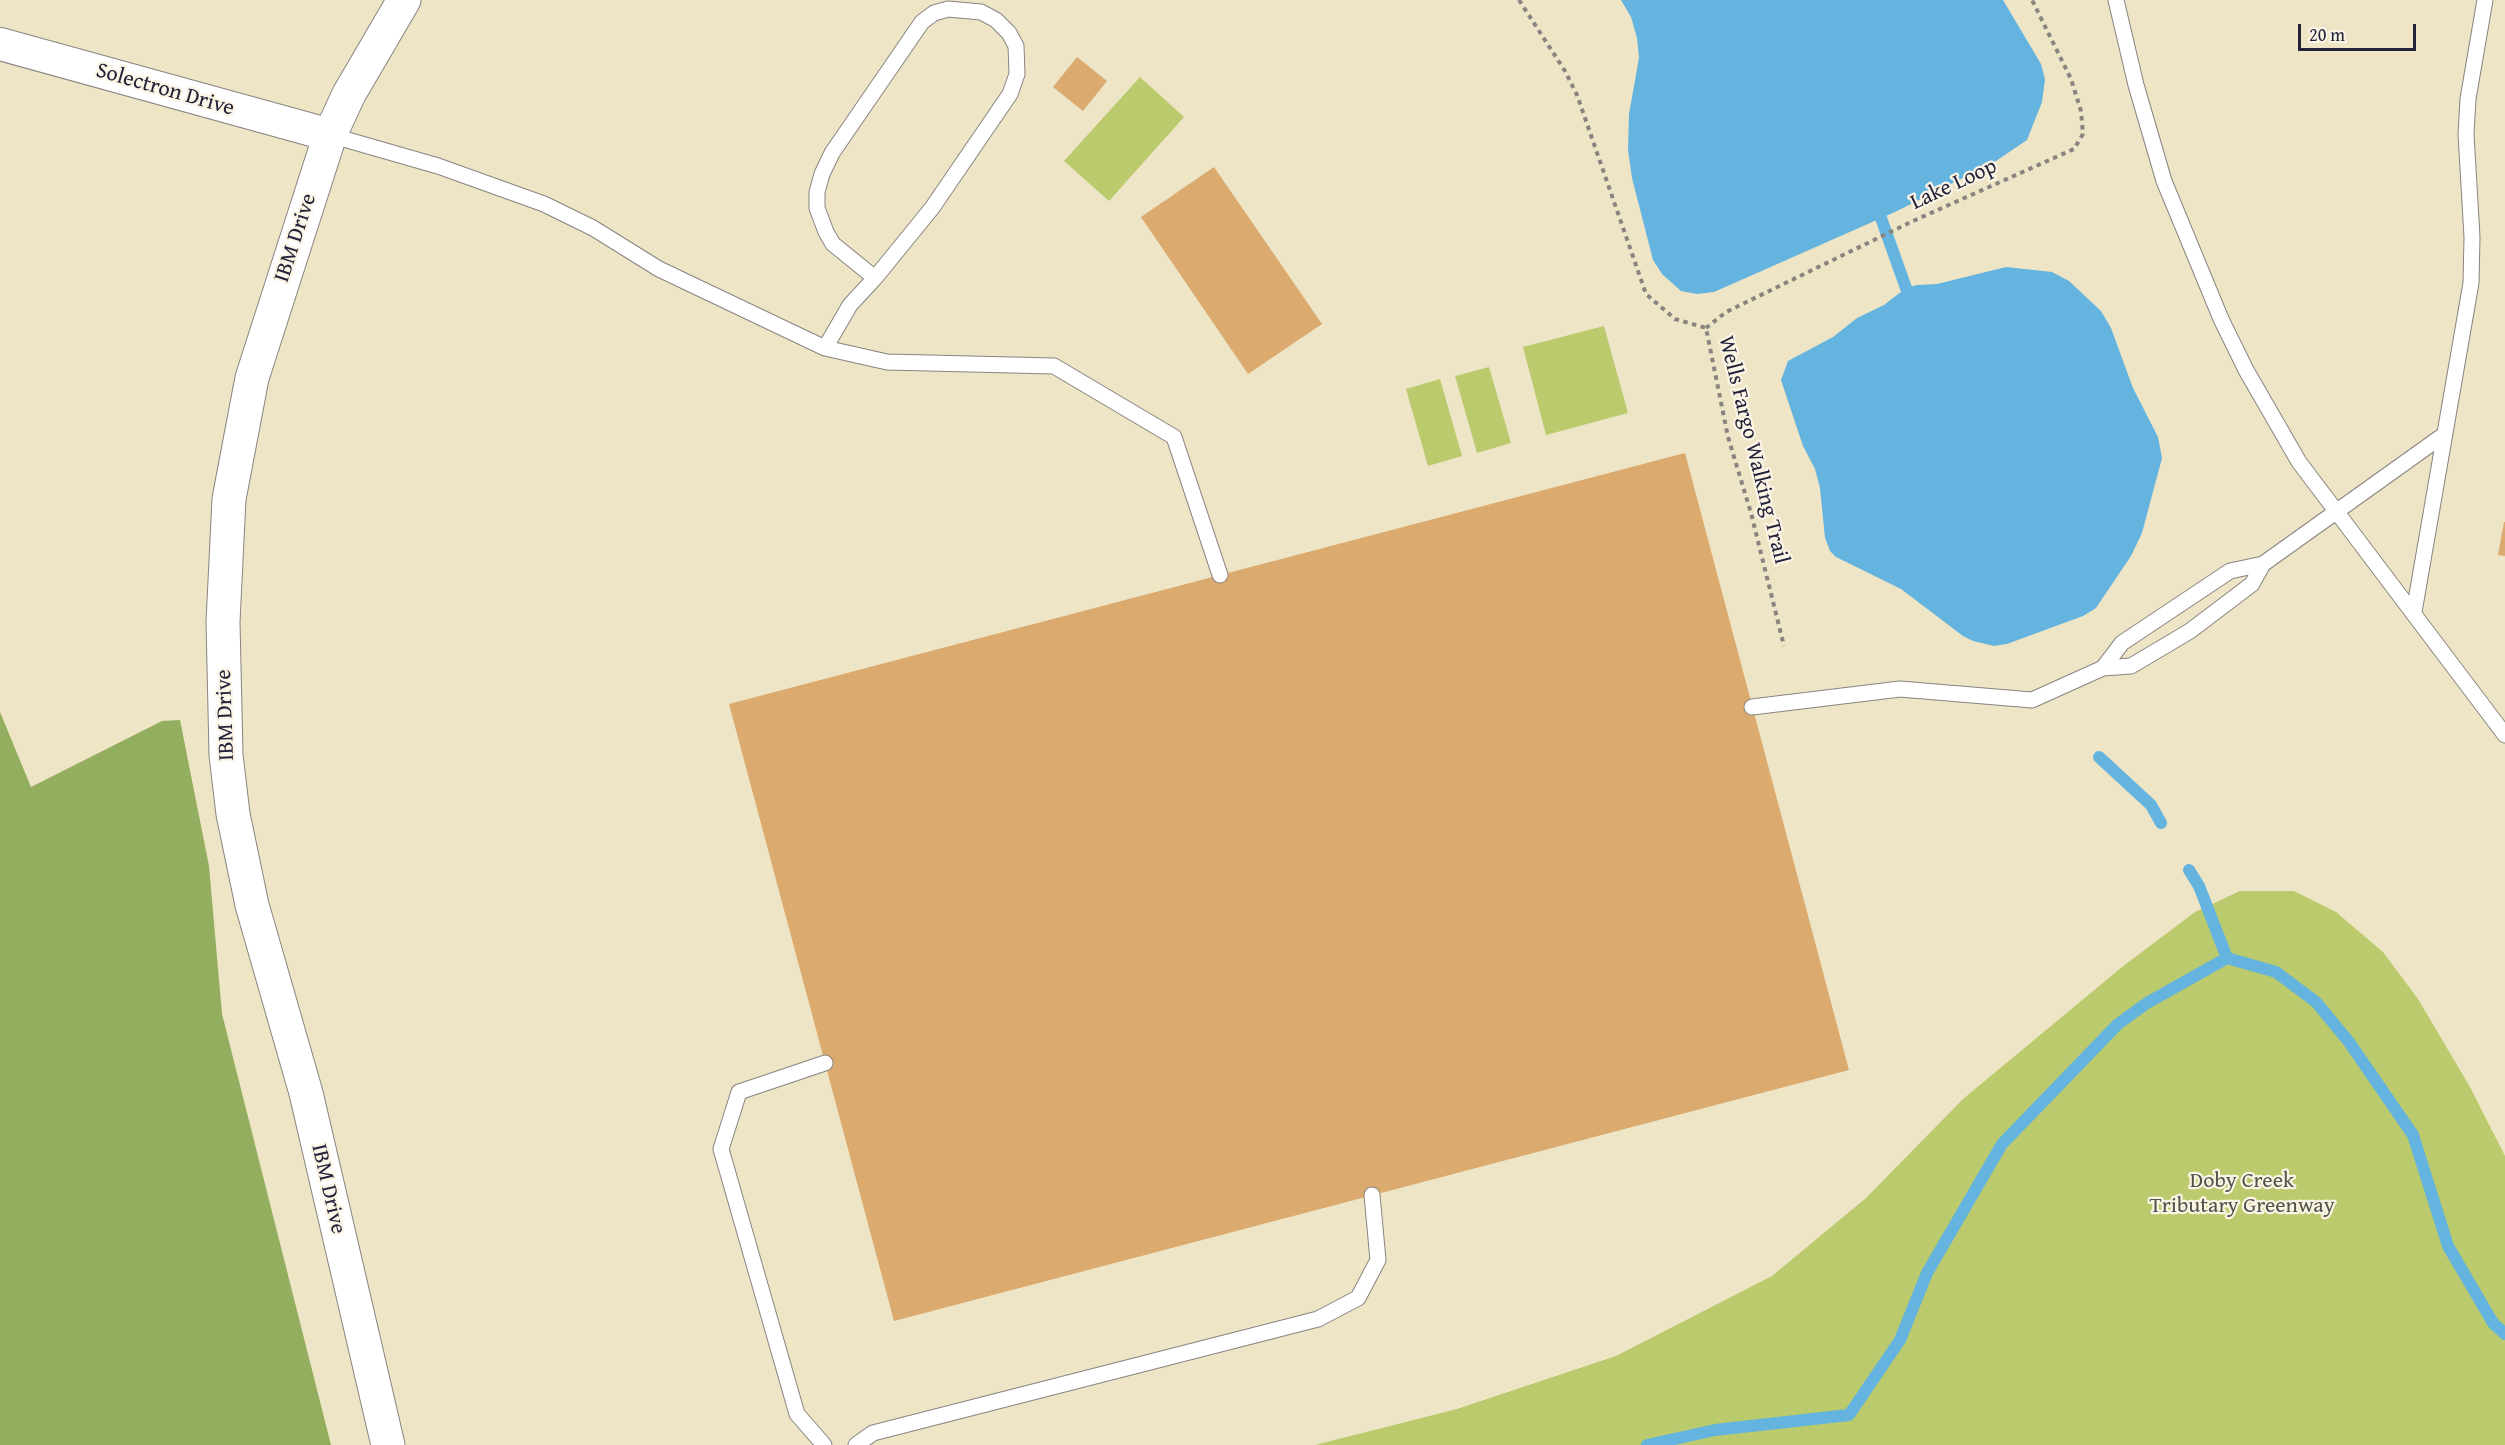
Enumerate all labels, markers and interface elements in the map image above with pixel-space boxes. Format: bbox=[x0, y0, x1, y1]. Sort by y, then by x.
scale bar bbox=[2301, 12, 2420, 50]
text: 20 m bbox=[2309, 21, 2345, 48]
street label: Solectron Drive bbox=[93, 58, 237, 122]
street label: Lake Loop bbox=[1907, 154, 2001, 216]
street label: IBM Drive bbox=[269, 190, 323, 286]
street label: Wells Fargo Walking Trail bbox=[1712, 333, 1794, 567]
street label: IBM Drive bbox=[211, 669, 241, 761]
street label: IBM Drive bbox=[305, 1141, 351, 1237]
park label: Doby Creek Tributary Greenway bbox=[2149, 1168, 2335, 1220]

